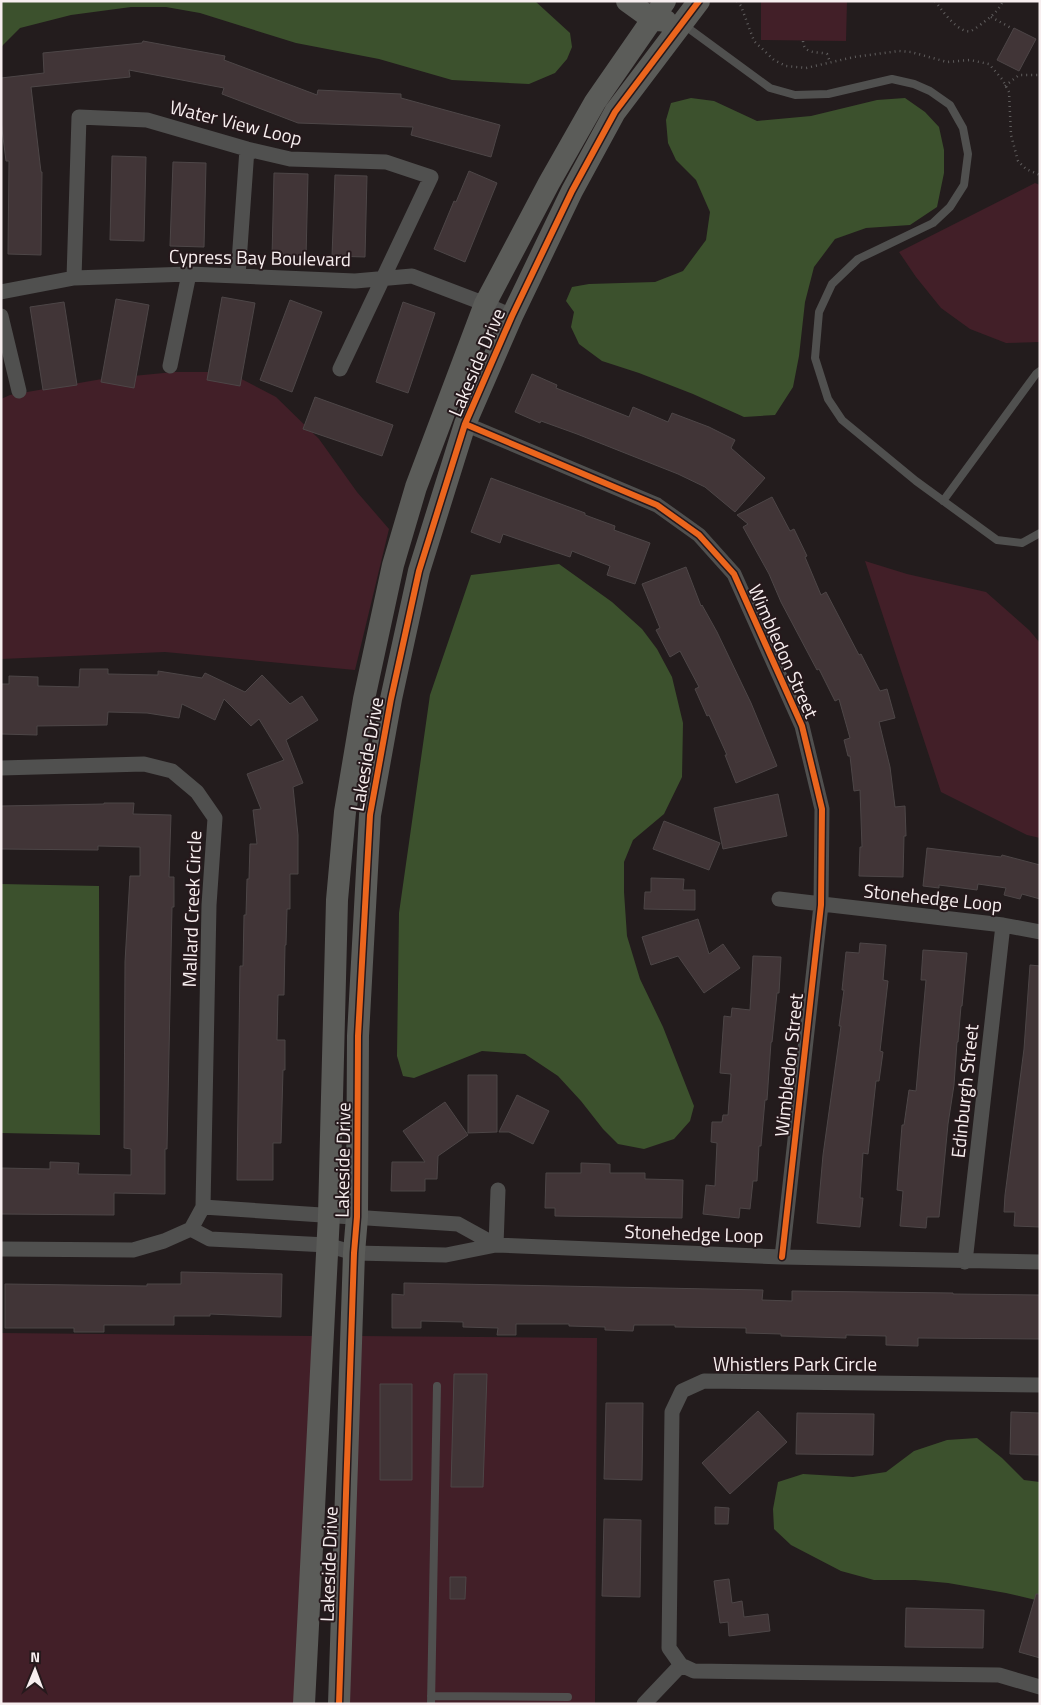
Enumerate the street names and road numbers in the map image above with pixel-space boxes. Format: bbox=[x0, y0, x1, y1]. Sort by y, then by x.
street label: Water View Loop bbox=[167, 92, 305, 152]
street label: Cypress Bay Boulevard bbox=[169, 241, 351, 273]
street label: Lakeside Drive bbox=[440, 303, 512, 421]
street label: Wimbledon Street bbox=[741, 579, 827, 723]
street label: Lakeside Drive bbox=[342, 695, 390, 813]
street label: Mallard Creek Circle bbox=[174, 830, 208, 988]
street label: Stonehedge Loop bbox=[862, 875, 1004, 919]
street label: Wimbledon Street bbox=[766, 991, 810, 1138]
street label: Edinburgh Street bbox=[943, 1022, 985, 1159]
street label: Lakeside Drive bbox=[326, 1102, 358, 1218]
street label: Stonehedge Loop bbox=[624, 1216, 764, 1250]
street label: Whistlers Park Circle bbox=[713, 1349, 877, 1378]
street label: Lakeside Drive bbox=[311, 1506, 345, 1622]

